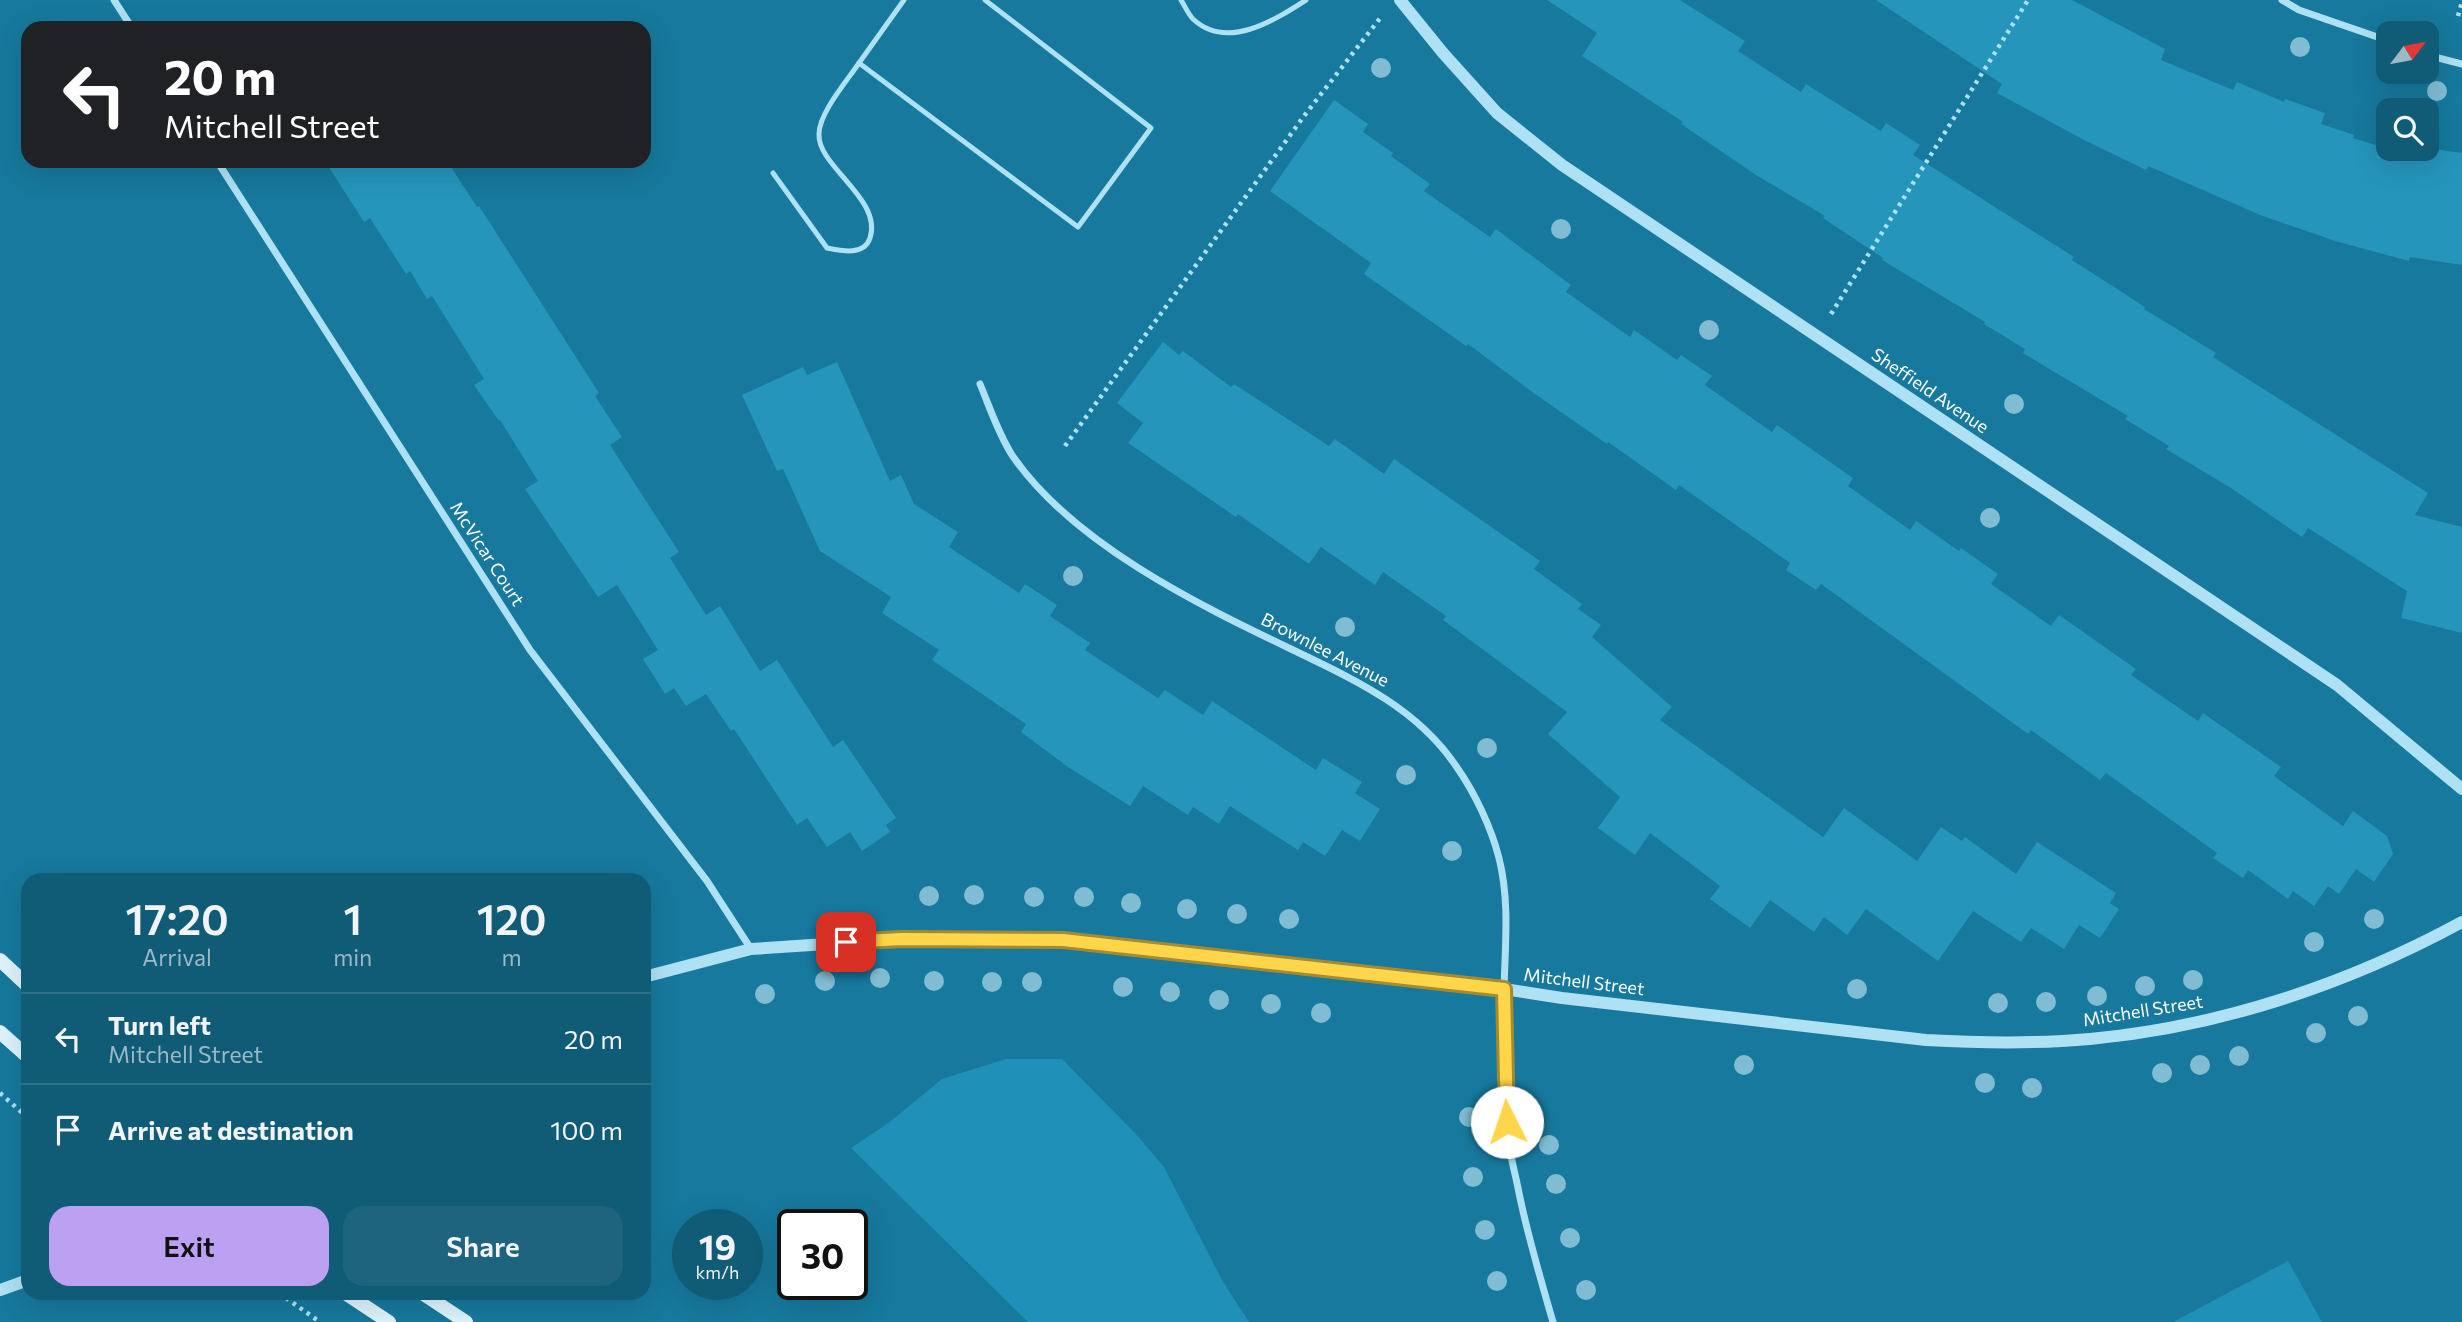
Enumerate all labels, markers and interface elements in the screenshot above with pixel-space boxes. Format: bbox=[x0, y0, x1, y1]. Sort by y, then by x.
north arrow bbox=[2376, 21, 2440, 84]
map controls bbox=[2376, 21, 2439, 161]
text: 20 m bbox=[164, 45, 276, 105]
icon: left bbox=[49, 49, 140, 140]
button: search bbox=[2376, 98, 2439, 161]
text: Mitchell Street bbox=[164, 105, 380, 145]
street label: Sheffield Avenue bbox=[1868, 343, 1993, 437]
street label: McVicar Court bbox=[446, 497, 530, 610]
street label: Brownlee Avenue bbox=[1258, 607, 1393, 691]
text: 17:20 bbox=[125, 892, 229, 944]
text: 1 bbox=[343, 892, 362, 944]
text: 120 bbox=[477, 892, 547, 944]
pin bbox=[816, 912, 876, 972]
icon: arrive bbox=[827, 923, 865, 961]
text: Arrival bbox=[142, 943, 212, 971]
text: min bbox=[333, 943, 372, 971]
text: m bbox=[502, 943, 522, 971]
street label: Mitchell Street bbox=[1523, 963, 1646, 999]
street label: Mitchell Street bbox=[2081, 990, 2204, 1030]
text: Turn left bbox=[108, 1009, 211, 1040]
icon: left bbox=[49, 1020, 87, 1058]
text: 20 m bbox=[564, 1023, 623, 1054]
text: Mitchell Street bbox=[108, 1040, 263, 1068]
position arrow bbox=[1470, 1085, 1544, 1159]
icon: arrive bbox=[49, 1111, 87, 1149]
text: Arrive at destination bbox=[108, 1114, 354, 1145]
text: 100 m bbox=[550, 1114, 623, 1145]
button: Exit bbox=[49, 1206, 329, 1286]
button: Share bbox=[343, 1206, 623, 1286]
speed limit sign: 30 bbox=[777, 1209, 868, 1300]
text: 19 bbox=[699, 1224, 736, 1267]
text: km/h bbox=[696, 1261, 739, 1283]

